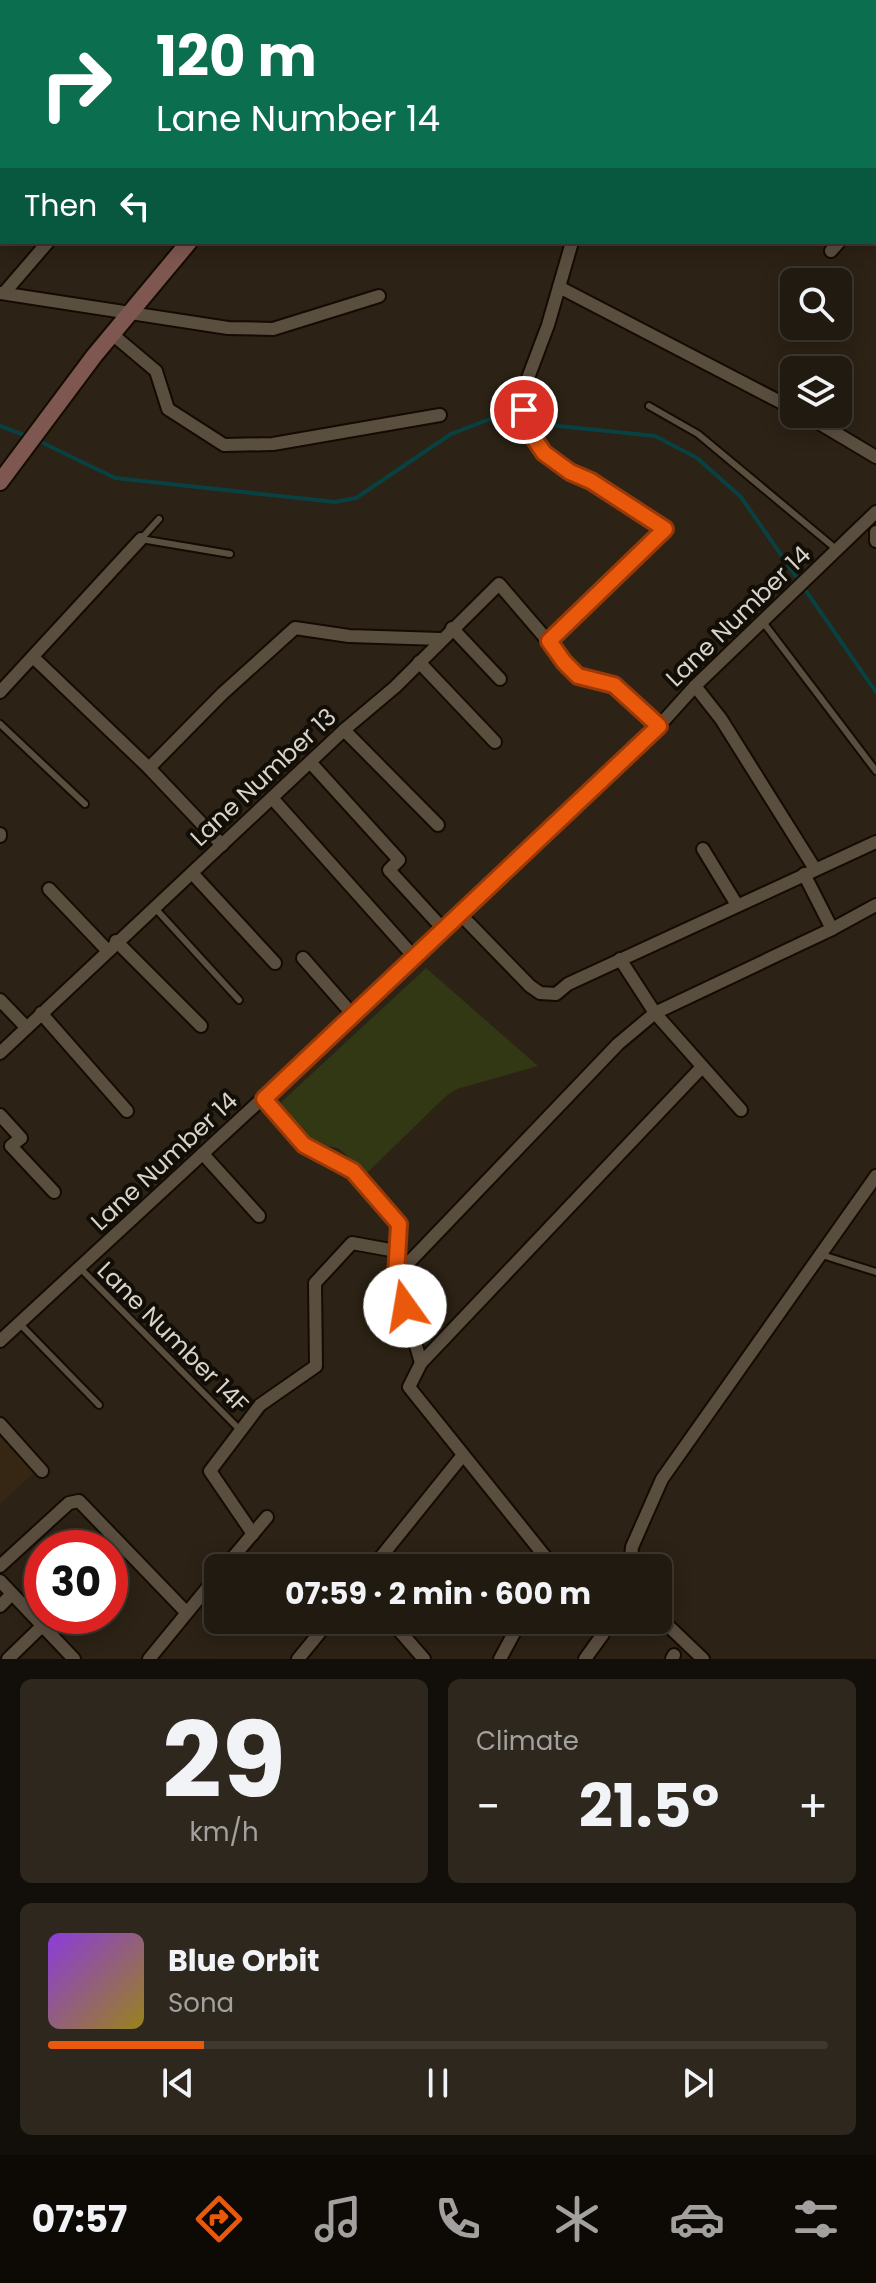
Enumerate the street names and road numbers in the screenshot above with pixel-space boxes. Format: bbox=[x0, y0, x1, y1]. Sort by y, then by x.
street label: Lane Number 14 bbox=[658, 538, 818, 694]
street label: Lane Number 13 bbox=[183, 701, 343, 853]
street label: Lane Number 14 bbox=[83, 1084, 245, 1238]
street label: Lane Number 14F bbox=[90, 1254, 256, 1420]

